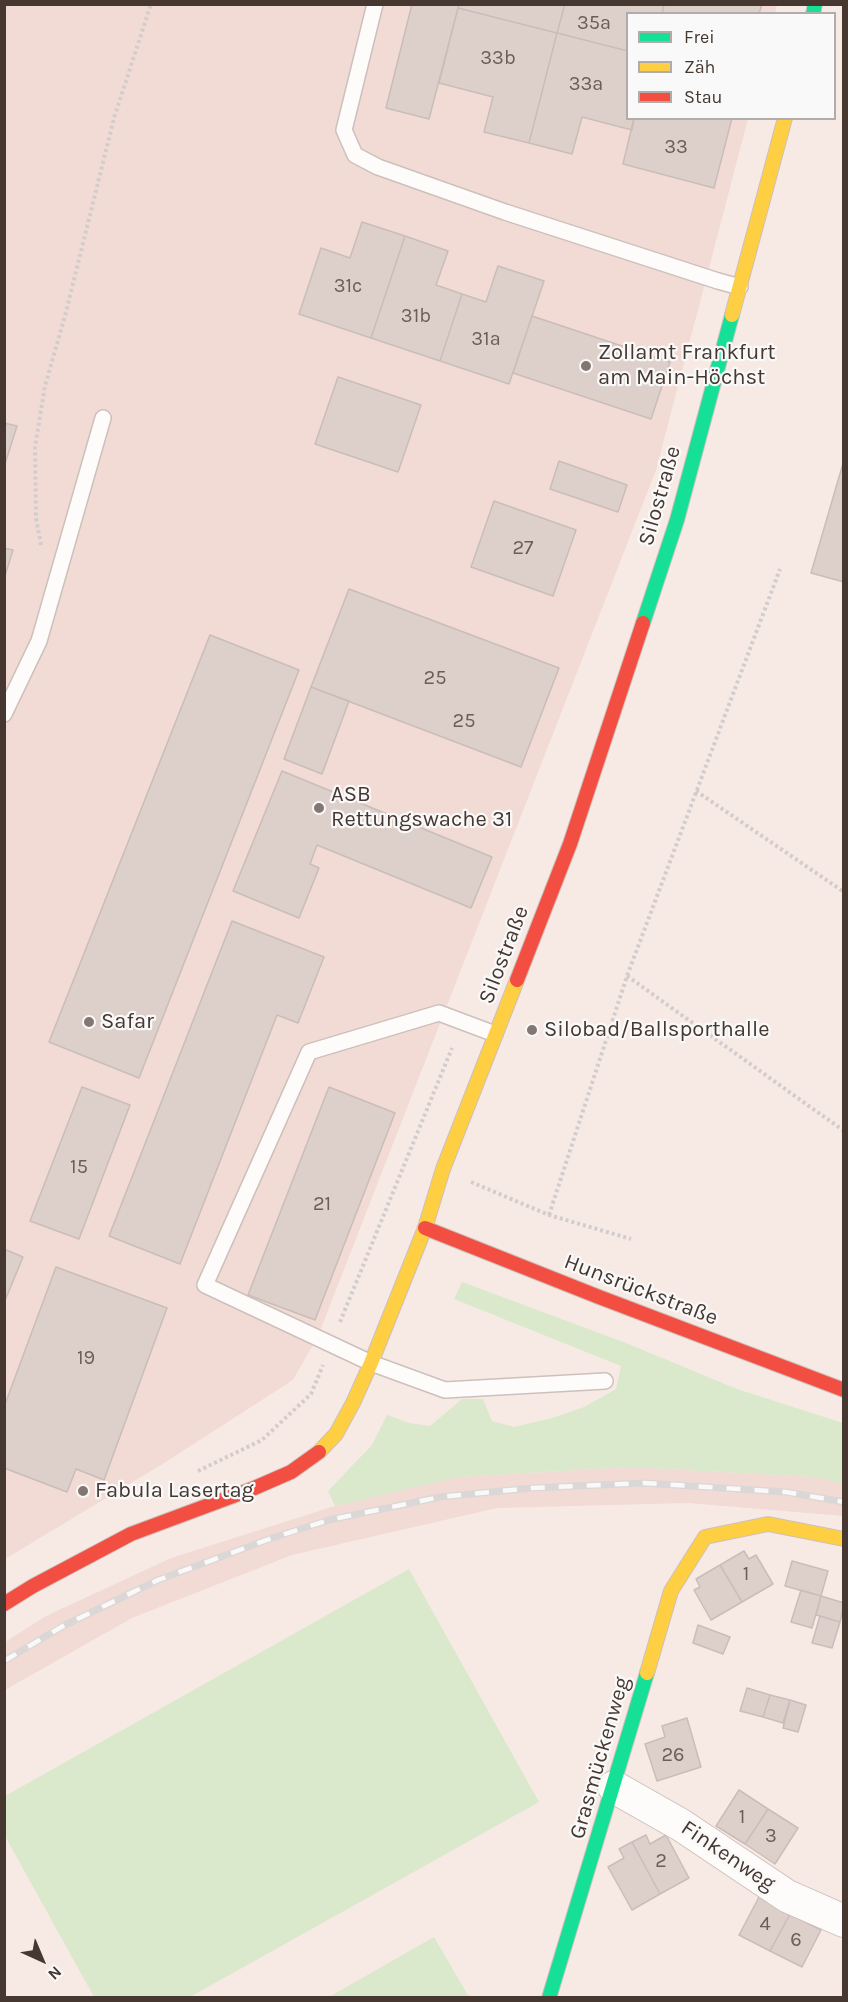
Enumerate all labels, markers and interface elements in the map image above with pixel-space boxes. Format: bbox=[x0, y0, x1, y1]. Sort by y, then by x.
house number: 35a bbox=[577, 11, 611, 35]
legend bbox=[626, 12, 836, 120]
text: Frei bbox=[684, 26, 715, 48]
house number: 33b bbox=[480, 46, 516, 70]
text: Zäh bbox=[684, 56, 715, 78]
house number: 33a bbox=[569, 72, 603, 96]
text: Stau bbox=[684, 86, 722, 108]
house number: 33 bbox=[664, 135, 688, 159]
house number: 31c bbox=[334, 274, 362, 298]
house number: 31b bbox=[401, 304, 431, 328]
house number: 31a bbox=[471, 327, 501, 351]
place label: Zollamt Frankfurt am Main-Höchst bbox=[598, 340, 776, 392]
marker: Zollamt Frankfurt am Main-Höchst bbox=[579, 359, 593, 373]
street label: Silostraße bbox=[633, 443, 687, 549]
house number: 27 bbox=[513, 536, 533, 560]
house number: 25 bbox=[424, 666, 446, 690]
house number: 25 bbox=[453, 709, 475, 733]
place label: ASB Rettungswache 31 bbox=[331, 782, 512, 834]
marker: ASB Rettungswache 31 bbox=[312, 801, 326, 815]
street label: Silostraße bbox=[473, 902, 535, 1008]
place label: Safar bbox=[101, 1009, 154, 1035]
marker: Safar bbox=[82, 1015, 96, 1029]
place label: Silobad/Ballsporthalle bbox=[544, 1017, 769, 1043]
marker: Silobad/Ballsporthalle bbox=[525, 1023, 539, 1037]
house number: 15 bbox=[70, 1155, 88, 1179]
house number: 21 bbox=[313, 1192, 331, 1216]
street label: Hunsrückstraße bbox=[560, 1249, 722, 1331]
house number: 19 bbox=[77, 1346, 95, 1370]
place label: Fabula Lasertag bbox=[95, 1478, 254, 1504]
marker: Fabula Lasertag bbox=[76, 1484, 90, 1498]
house number: 1 bbox=[743, 1562, 749, 1586]
street label: Grasmückenweg bbox=[564, 1674, 636, 1842]
house number: 26 bbox=[661, 1743, 685, 1767]
house number: 1 bbox=[739, 1805, 745, 1829]
street label: Finkenweg bbox=[676, 1815, 780, 1897]
house number: 3 bbox=[765, 1824, 777, 1848]
house number: 2 bbox=[655, 1849, 667, 1873]
house number: 4 bbox=[759, 1912, 771, 1936]
house number: 6 bbox=[790, 1928, 802, 1952]
north arrow bbox=[12, 1930, 72, 1990]
text: N bbox=[44, 1962, 66, 1984]

